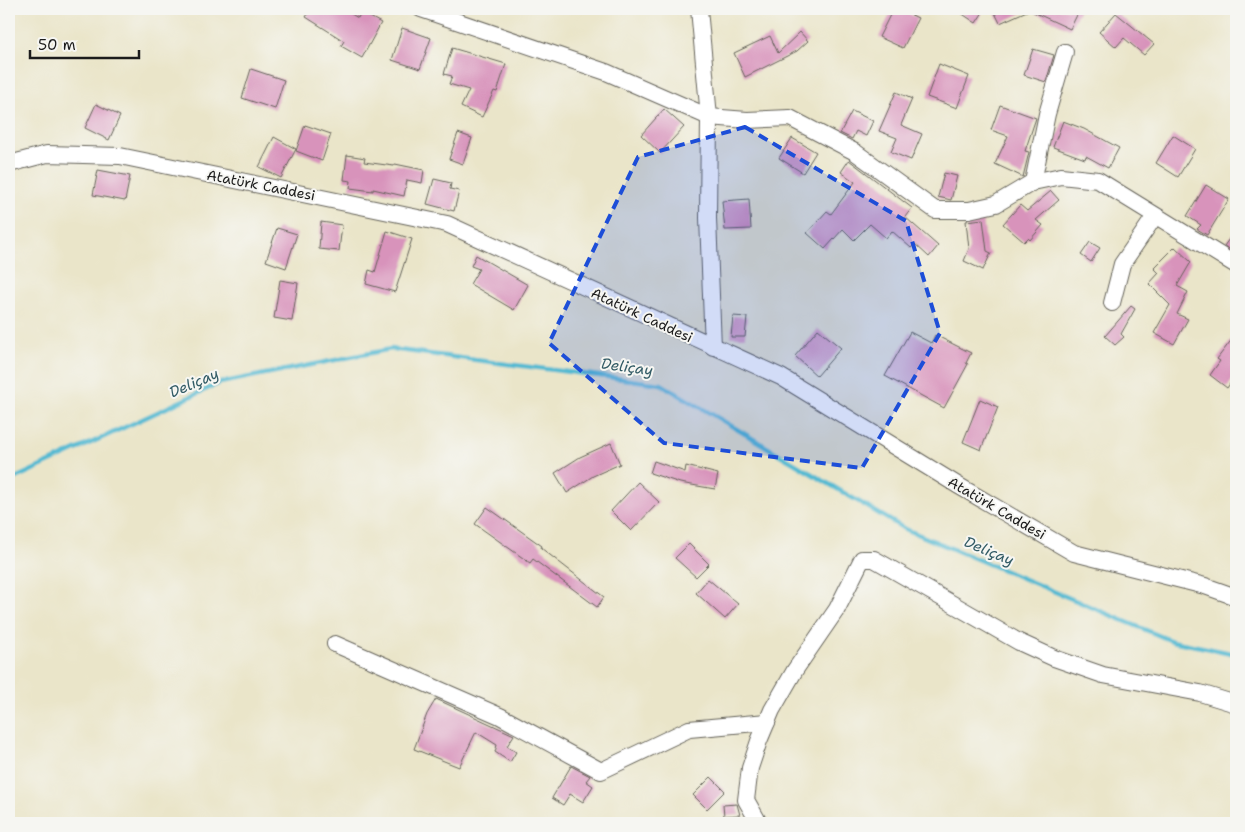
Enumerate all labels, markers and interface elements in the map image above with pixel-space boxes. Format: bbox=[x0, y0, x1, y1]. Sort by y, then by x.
scale bar bbox=[30, 28, 139, 60]
text: 50 m bbox=[38, 35, 76, 55]
street label: Atatürk Caddesi bbox=[205, 166, 317, 204]
street label: Atatürk Caddesi bbox=[588, 284, 696, 346]
water label: Deliçay bbox=[600, 353, 654, 381]
water label: Deliçay bbox=[166, 364, 222, 402]
street label: Atatürk Caddesi bbox=[945, 473, 1049, 543]
water label: Deliçay bbox=[961, 532, 1017, 570]

